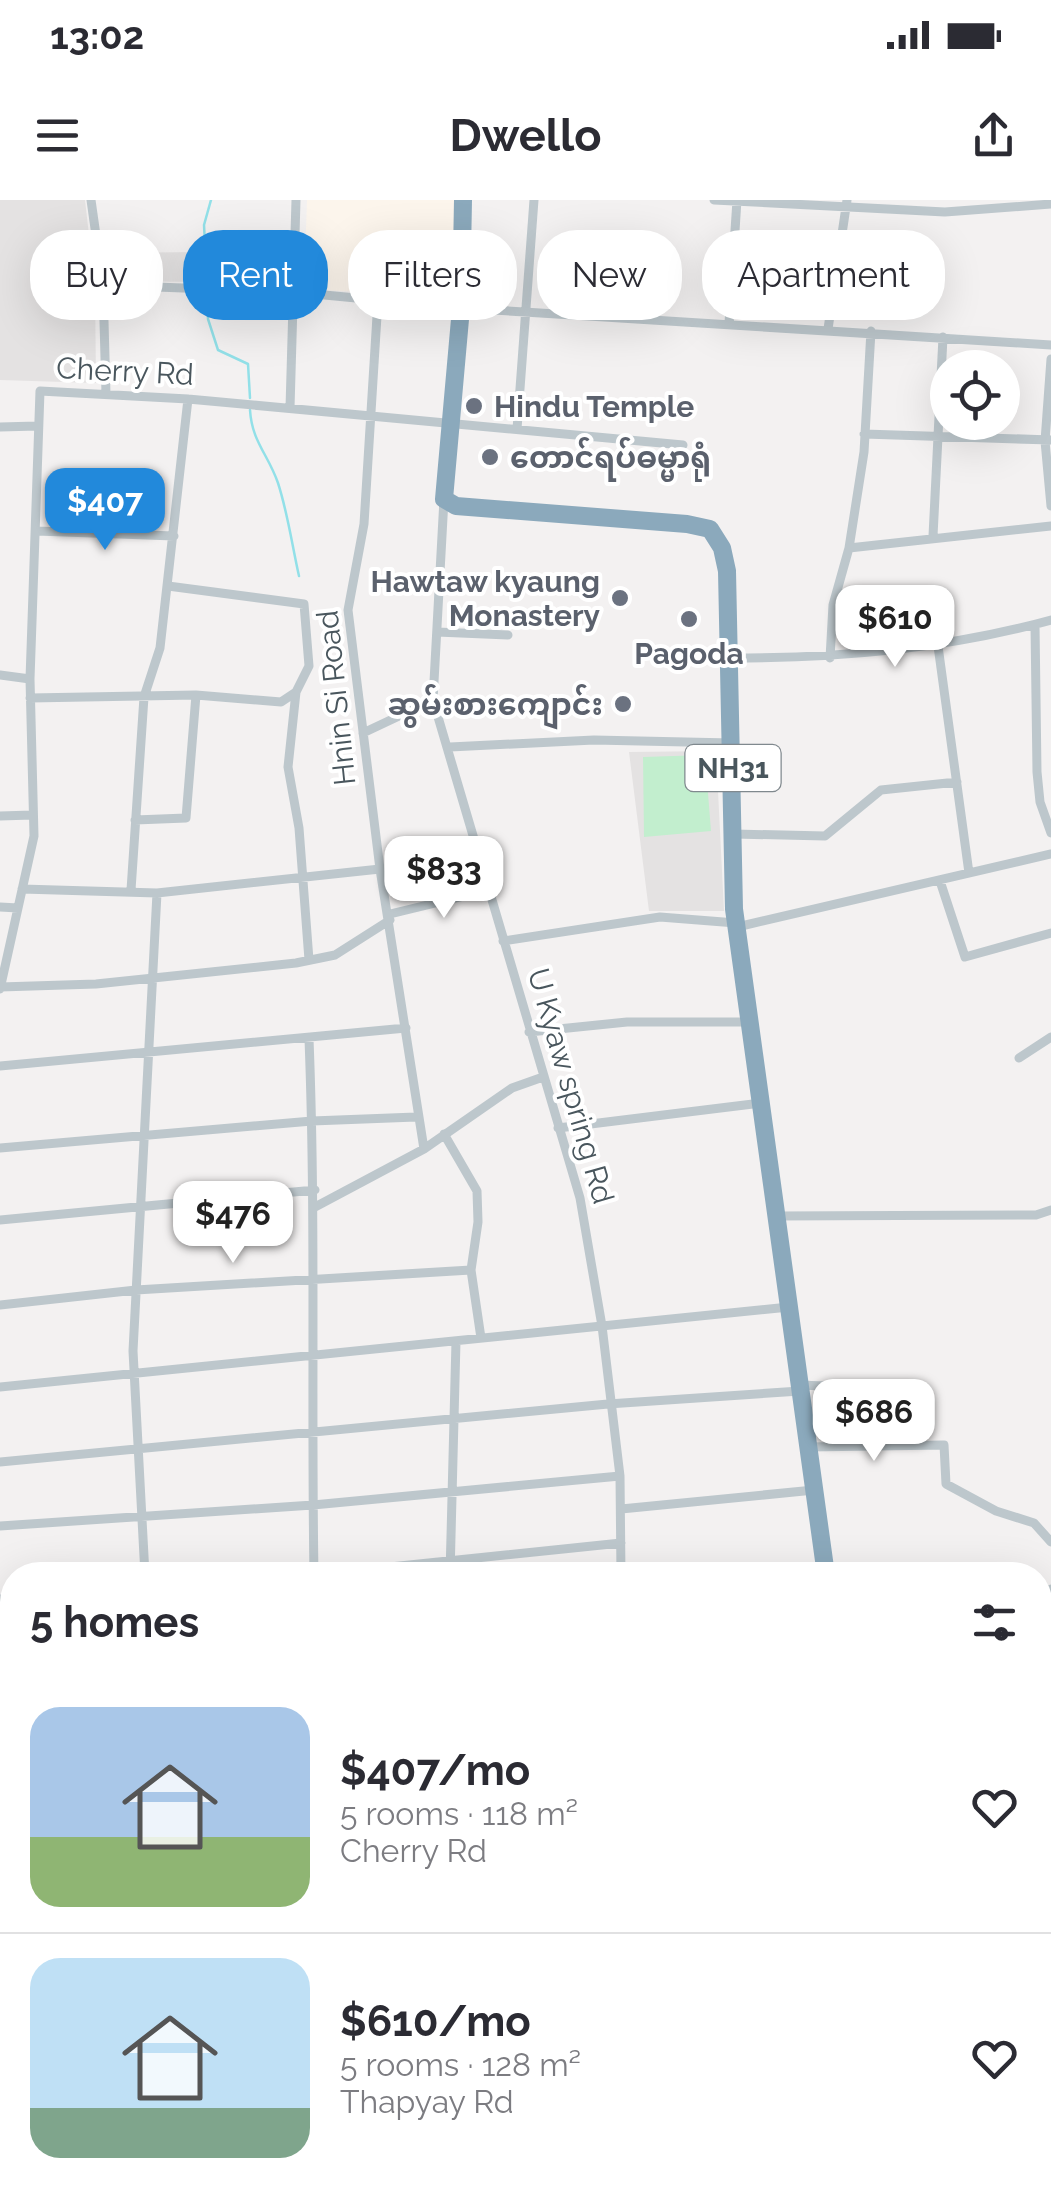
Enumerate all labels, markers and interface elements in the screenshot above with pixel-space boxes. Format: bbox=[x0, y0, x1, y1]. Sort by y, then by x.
text: 13:02 bbox=[50, 13, 144, 58]
icon: menu bbox=[30, 108, 85, 163]
icon: share bbox=[966, 108, 1021, 163]
text: Dwello bbox=[450, 109, 601, 162]
chip: Buy bbox=[30, 230, 163, 320]
chip: Rent bbox=[183, 230, 328, 320]
chip: Filters bbox=[348, 230, 517, 320]
chip: New bbox=[537, 230, 682, 320]
chip: Apartment bbox=[702, 230, 945, 320]
street label: Cherry Rd bbox=[55, 350, 195, 392]
map controls bbox=[930, 350, 1020, 440]
button: locate bbox=[930, 350, 1020, 440]
place label: Hindu Temple bbox=[494, 389, 694, 424]
marker: Hindu Temple bbox=[463, 395, 485, 417]
place label: တောင်ရပ်ဓမ္မာရုံ bbox=[510, 437, 711, 482]
marker: တောင်ရပ်ဓမ္မာရုံ bbox=[479, 446, 501, 468]
pin: $407 bbox=[46, 468, 164, 553]
text: $407 bbox=[67, 482, 143, 519]
place label: Hawtaw kyaung Monastery bbox=[371, 564, 600, 633]
pin: $610 bbox=[836, 585, 954, 670]
marker: Hawtaw kyaung Monastery bbox=[609, 587, 631, 609]
text: $610 bbox=[857, 599, 933, 636]
marker: Pagoda bbox=[678, 608, 700, 630]
street label: Hnin Si Road bbox=[309, 609, 363, 787]
place label: Pagoda bbox=[634, 636, 744, 671]
place label: ဆွမ်းစားကျောင်း bbox=[387, 684, 603, 730]
marker: ဆွမ်းစားကျောင်း bbox=[612, 693, 634, 715]
road number: NH31 bbox=[686, 745, 780, 791]
pin: $833 bbox=[385, 836, 503, 921]
text: $833 bbox=[406, 850, 482, 887]
street label: U Kyaw spring Rd bbox=[521, 964, 621, 1208]
pin: $476 bbox=[174, 1181, 292, 1266]
text: $476 bbox=[195, 1195, 271, 1232]
pin: $686 bbox=[815, 1379, 933, 1464]
text: $686 bbox=[835, 1393, 913, 1430]
icon: filters bbox=[967, 1595, 1022, 1650]
text: 5 homes bbox=[30, 1598, 199, 1647]
text: $407/mo bbox=[340, 1746, 530, 1795]
icon: home bbox=[110, 1747, 230, 1867]
icon: heart bbox=[967, 1780, 1022, 1835]
text: 5 rooms · 118 m² bbox=[340, 1795, 578, 1832]
text: Cherry Rd bbox=[340, 1832, 487, 1869]
text: $610/mo bbox=[340, 1997, 531, 2046]
icon: home bbox=[110, 1998, 230, 2118]
icon: heart bbox=[967, 2031, 1022, 2086]
text: 5 rooms · 128 m² bbox=[340, 2046, 581, 2083]
text: Thapyay Rd bbox=[340, 2083, 514, 2120]

